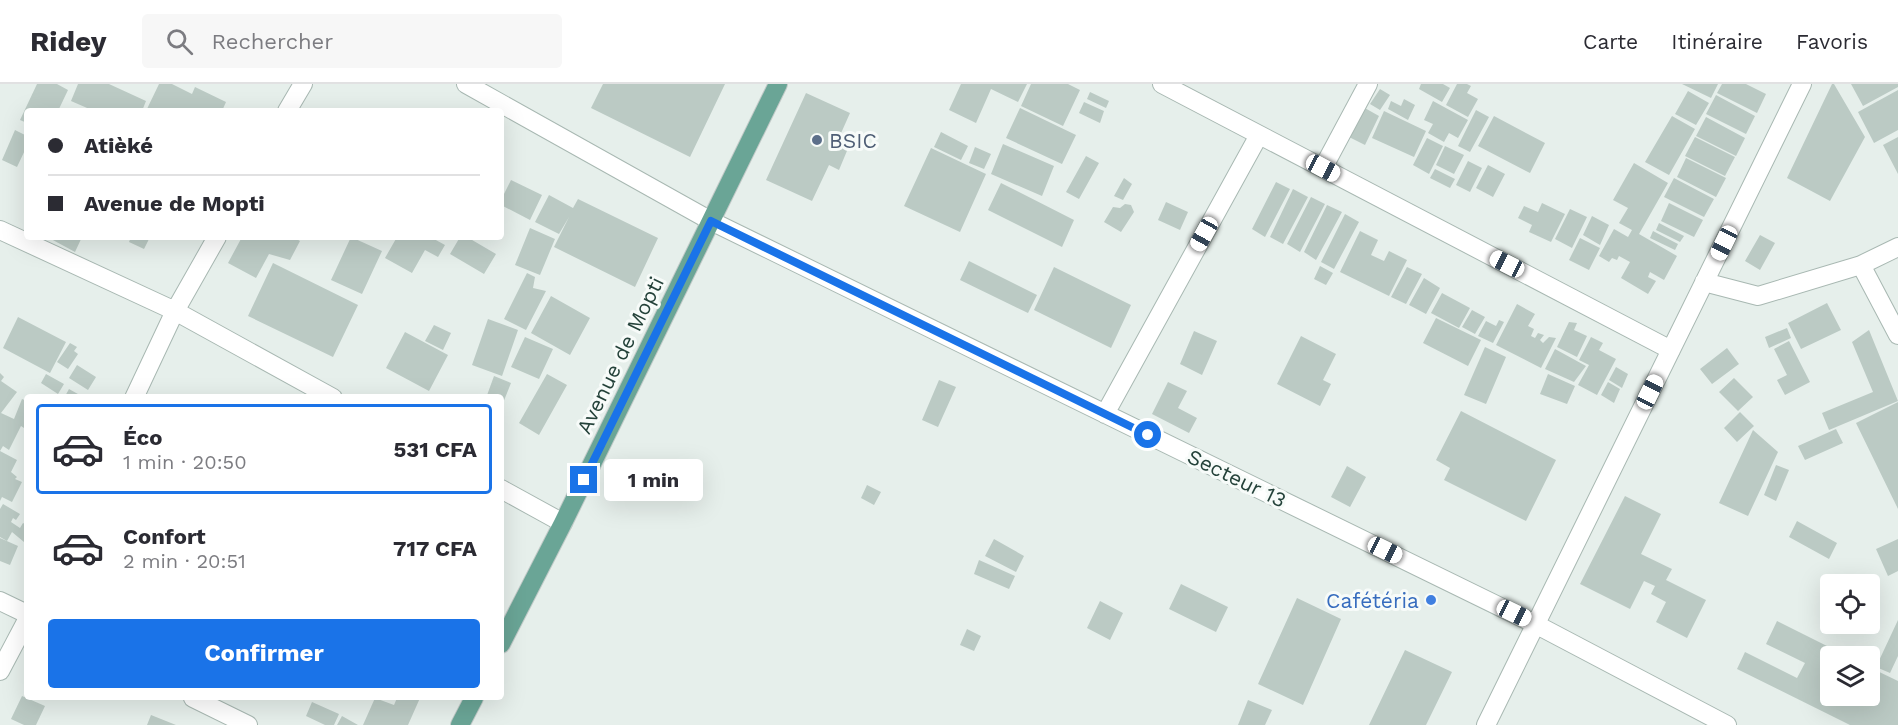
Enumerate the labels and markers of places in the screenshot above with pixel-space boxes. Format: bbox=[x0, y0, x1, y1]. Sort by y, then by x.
place label: BSIC bbox=[829, 128, 877, 153]
marker: BSIC bbox=[810, 133, 824, 147]
place label: Cafétéria bbox=[1326, 588, 1419, 613]
marker: Cafétéria bbox=[1424, 593, 1438, 607]

